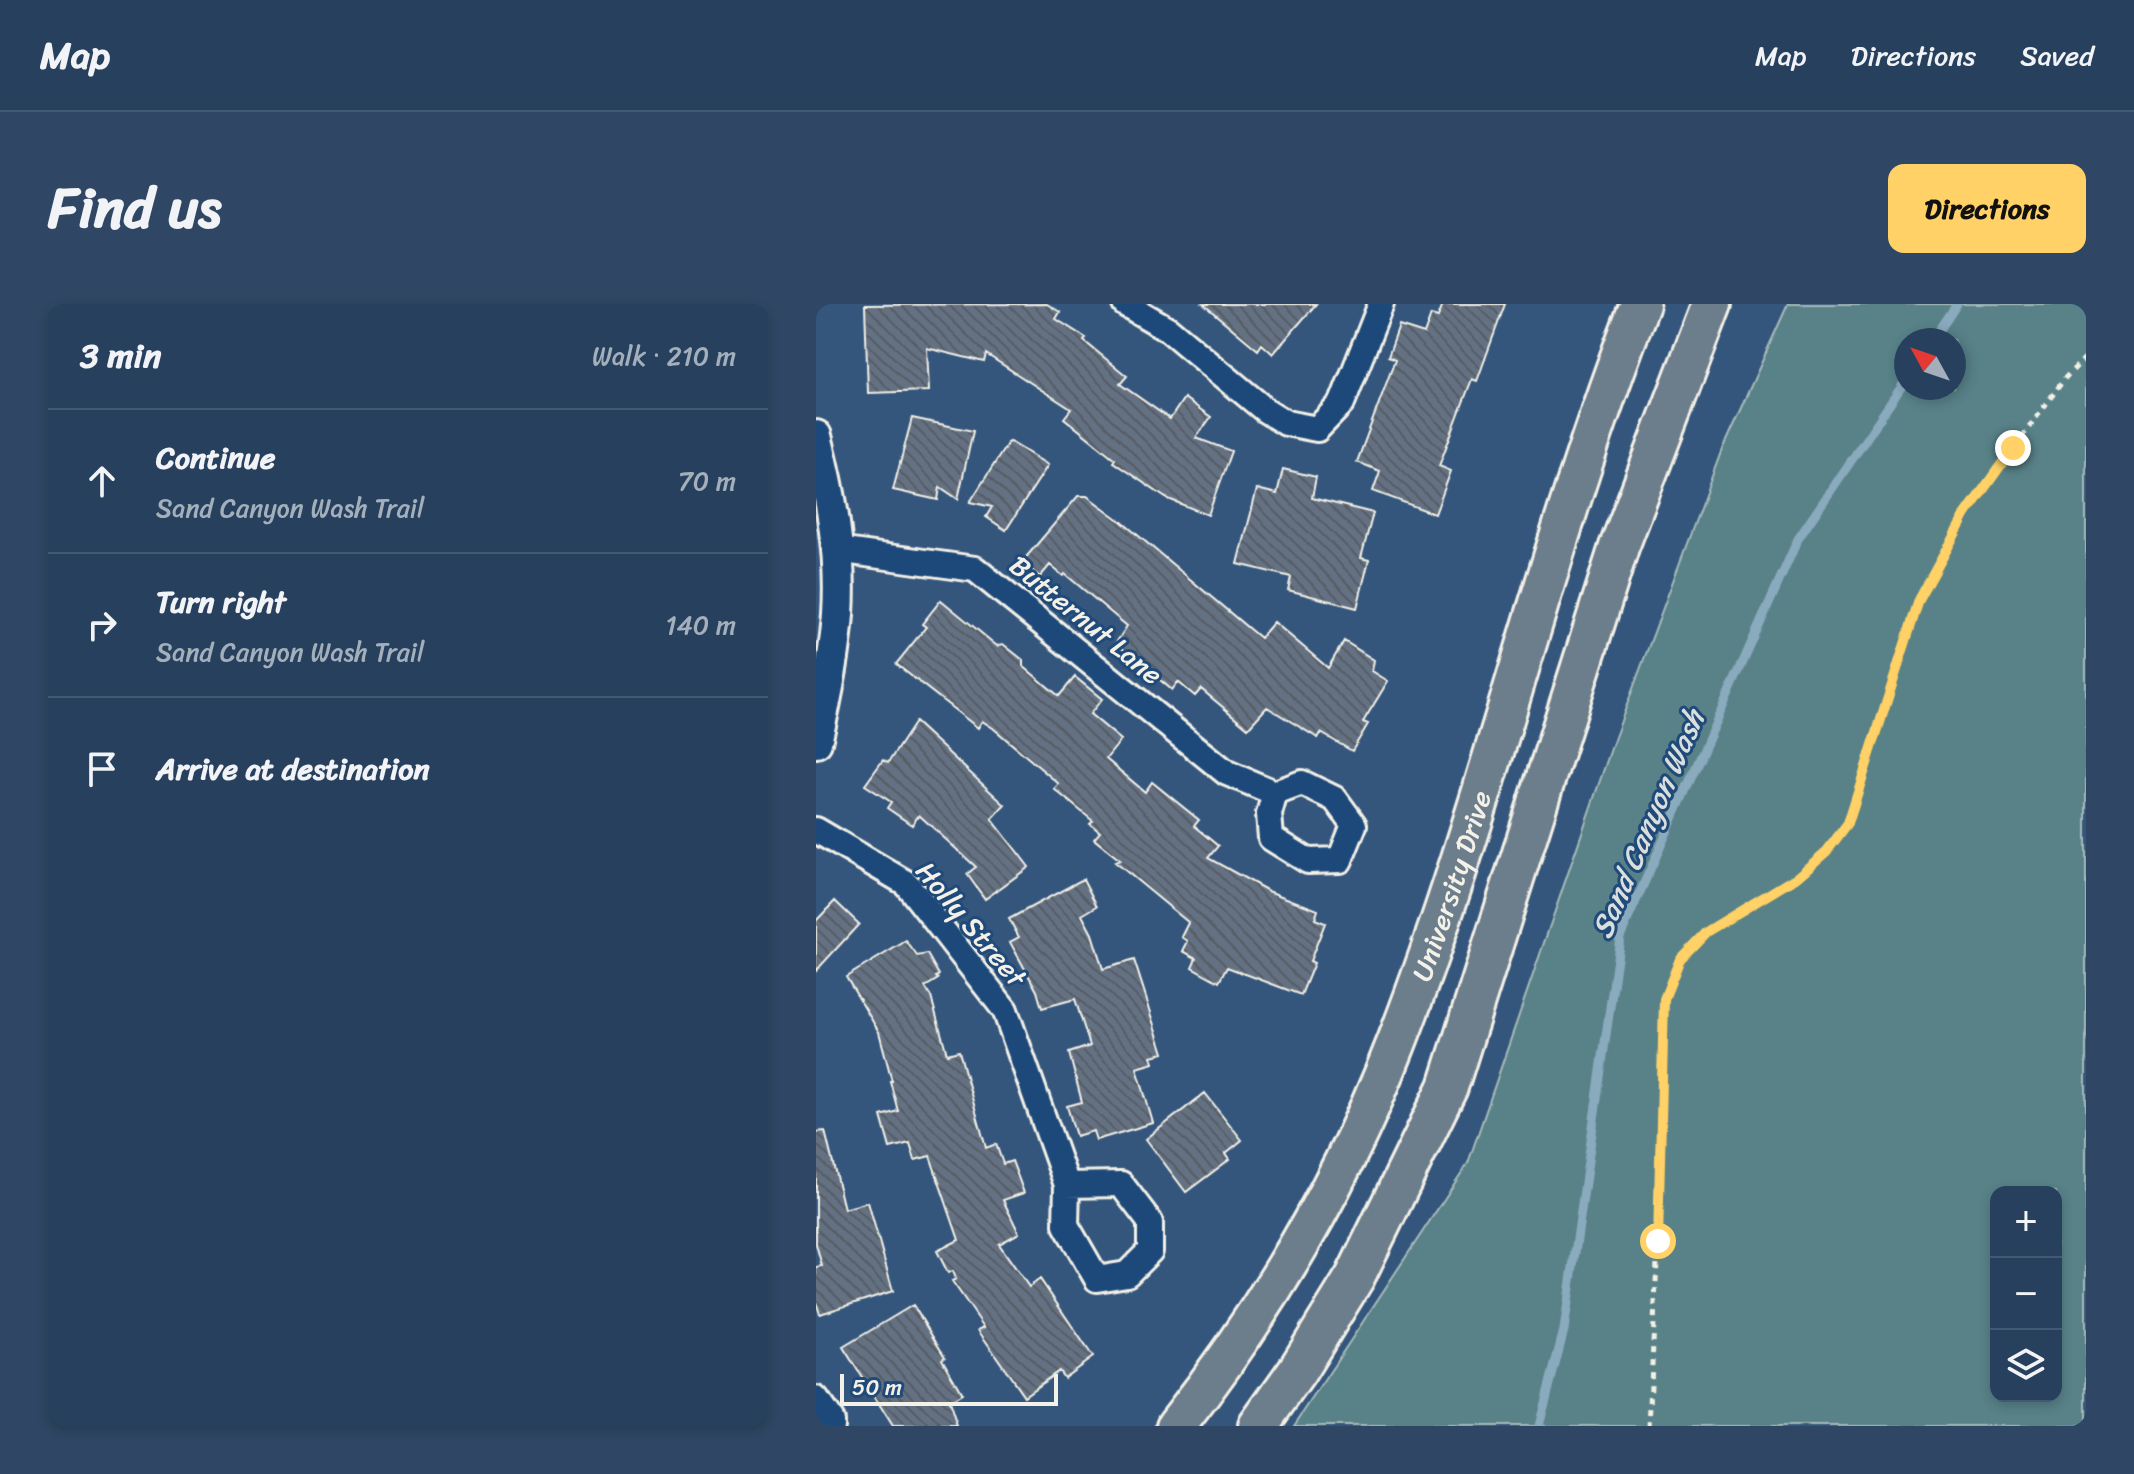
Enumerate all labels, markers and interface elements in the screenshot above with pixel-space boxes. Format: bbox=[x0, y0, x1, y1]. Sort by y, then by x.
text: Map bbox=[40, 22, 110, 89]
text: Map bbox=[1755, 31, 1807, 80]
text: Directions bbox=[1851, 31, 1976, 80]
text: Saved bbox=[2020, 31, 2094, 80]
text: Find us bbox=[48, 159, 221, 258]
button: Directions bbox=[1888, 164, 2086, 253]
text: 3 min bbox=[80, 326, 161, 386]
north arrow bbox=[1894, 328, 1966, 400]
text: Walk · 210 m bbox=[592, 333, 736, 379]
route end bbox=[1995, 430, 2031, 466]
text: Continue bbox=[156, 431, 275, 485]
text: 70 m bbox=[678, 458, 736, 504]
icon: ahead bbox=[80, 459, 124, 503]
text: Sand Canyon Wash Trail bbox=[156, 485, 424, 531]
street label: Butternut Lane bbox=[998, 542, 1174, 698]
text: Turn right bbox=[156, 575, 286, 629]
text: 140 m bbox=[665, 602, 736, 648]
icon: right bbox=[80, 603, 124, 647]
text: Sand Canyon Wash Trail bbox=[156, 629, 424, 675]
water label: Sand Canyon Wash bbox=[1575, 699, 1721, 947]
text: Arrive at destination bbox=[156, 742, 430, 796]
icon: arrive bbox=[80, 747, 124, 791]
street label: University Drive bbox=[1397, 784, 1505, 988]
street label: Holly Street bbox=[903, 850, 1040, 1000]
map controls bbox=[1990, 1186, 2062, 1402]
button: + bbox=[1990, 1186, 2062, 1258]
route start bbox=[1640, 1223, 1676, 1259]
button: − bbox=[1990, 1258, 2062, 1330]
button: layers bbox=[1990, 1330, 2062, 1402]
text: 50 m bbox=[852, 1368, 902, 1407]
scale bar bbox=[840, 1370, 1058, 1406]

